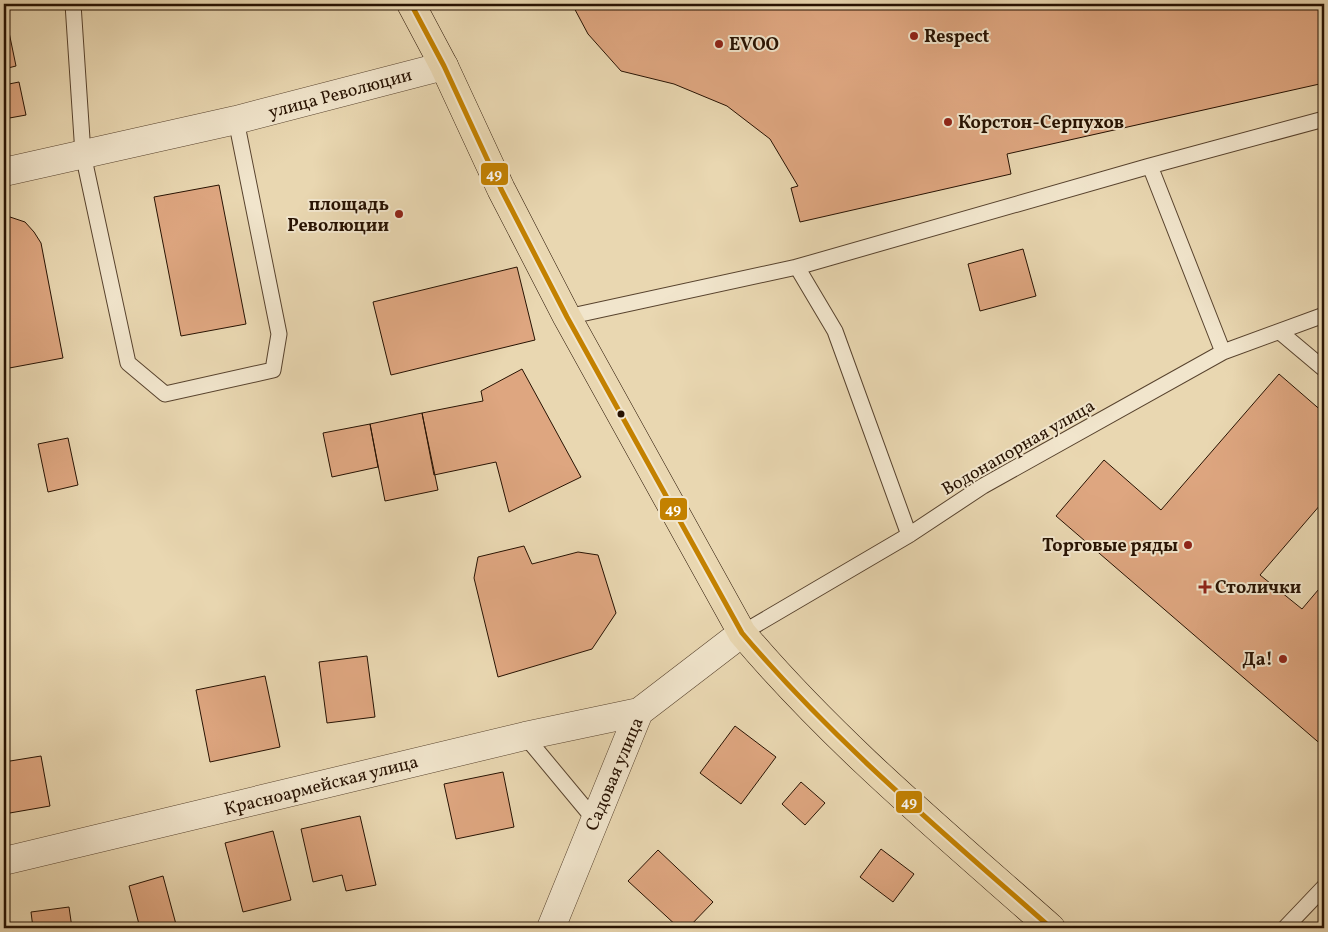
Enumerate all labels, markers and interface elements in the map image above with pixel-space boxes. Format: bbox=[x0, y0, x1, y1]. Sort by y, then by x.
place label: Respect bbox=[924, 25, 990, 50]
marker: Respect bbox=[908, 30, 920, 42]
place label: EVOO bbox=[729, 33, 779, 58]
marker: EVOO bbox=[713, 38, 725, 50]
street label: улица Революции bbox=[266, 63, 415, 126]
place label: Корстон-Серпухов bbox=[958, 111, 1124, 136]
marker: Корстон-Серпухов bbox=[942, 116, 954, 128]
line badge: 49 bbox=[480, 162, 509, 186]
text: 49 bbox=[486, 166, 502, 185]
place label: площадь Революции bbox=[287, 193, 389, 239]
marker: площадь Революции bbox=[393, 208, 405, 220]
street label: Водонапорная улица bbox=[937, 394, 1100, 502]
unlabelled marker bbox=[616, 409, 626, 419]
line badge: 49 bbox=[659, 497, 688, 521]
text: 49 bbox=[665, 501, 681, 520]
place label: Торговые ряды bbox=[1042, 534, 1178, 559]
marker: Торговые ряды bbox=[1182, 539, 1194, 551]
place label: Столички bbox=[1215, 576, 1301, 601]
marker: Столички bbox=[1199, 581, 1211, 593]
place label: Да! bbox=[1242, 648, 1273, 673]
marker: Да! bbox=[1277, 653, 1289, 665]
street label: Садовая улица bbox=[580, 714, 651, 835]
street label: Красноармейская улица bbox=[222, 750, 421, 823]
line badge: 49 bbox=[895, 790, 923, 814]
text: 49 bbox=[901, 794, 917, 813]

